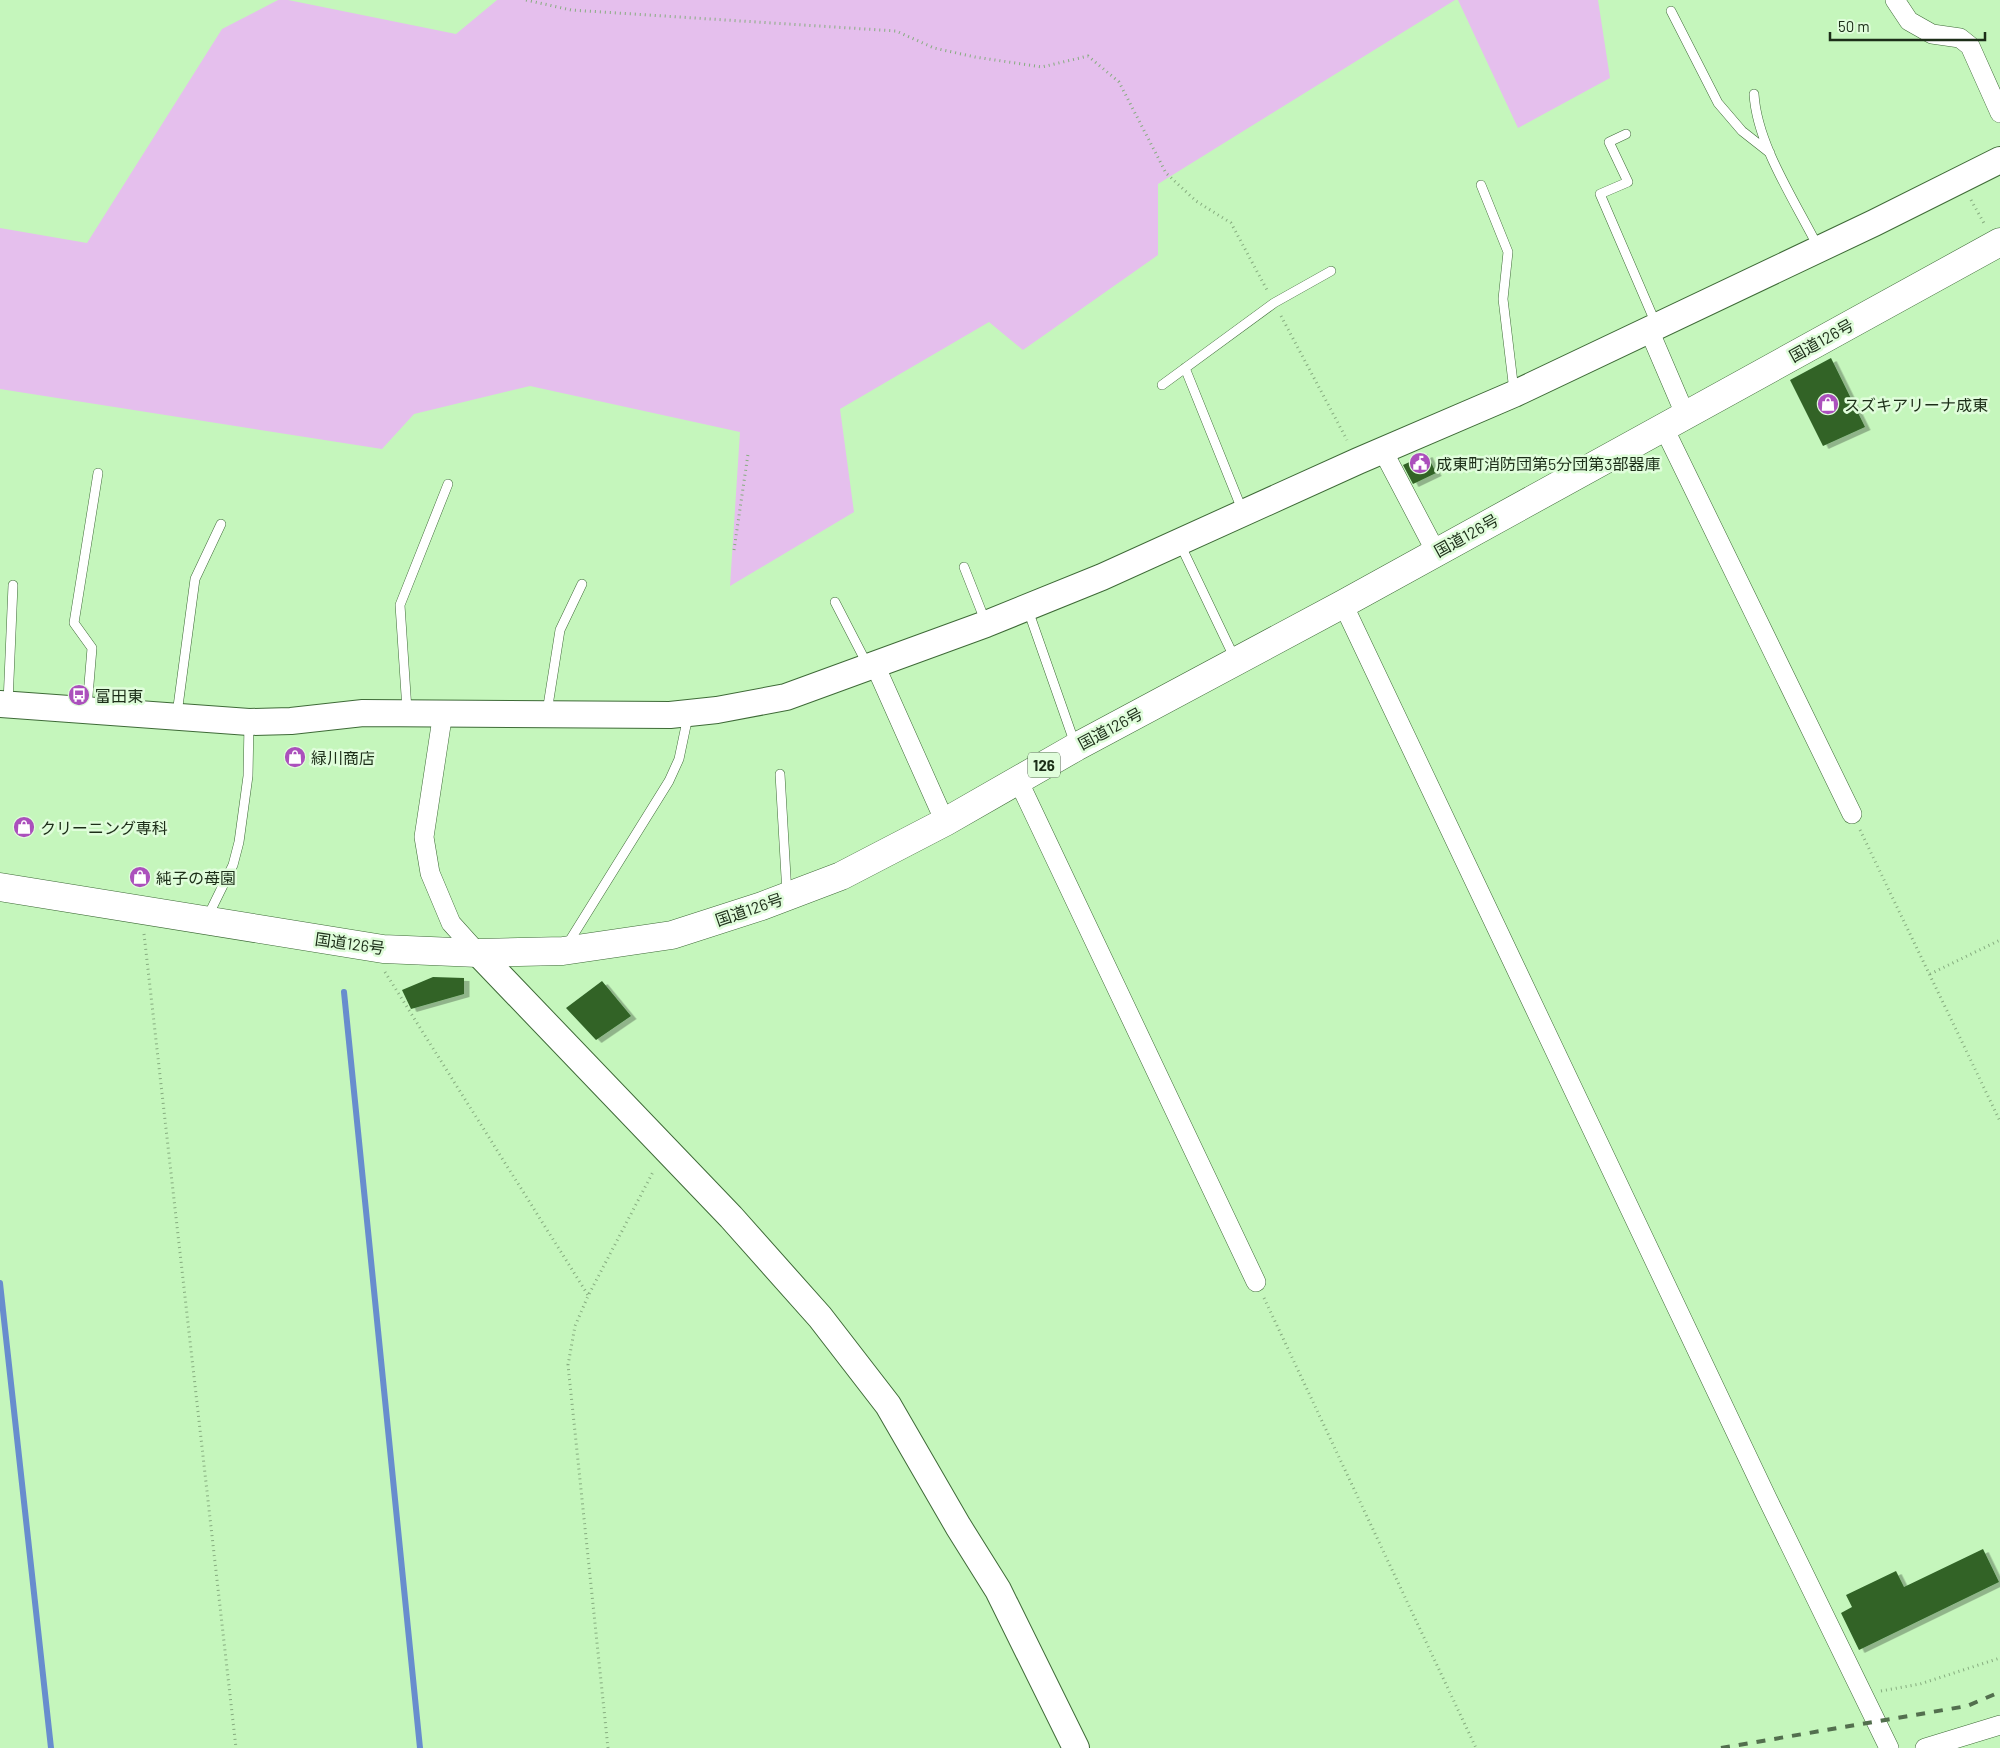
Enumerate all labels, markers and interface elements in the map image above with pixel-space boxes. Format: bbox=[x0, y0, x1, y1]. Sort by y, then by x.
scale bar bbox=[1830, 10, 1985, 42]
text: 50 m bbox=[1838, 17, 1870, 35]
street label: 国道126号 bbox=[1786, 315, 1856, 365]
shop icon: スズキアリーナ成東 bbox=[1816, 392, 1840, 416]
place label: スズキアリーナ成東 bbox=[1844, 395, 1988, 414]
public building icon: 成東町消防団第5分団第3部器庫 bbox=[1408, 451, 1432, 475]
place label: 成東町消防団第5分団第3部器庫 bbox=[1436, 454, 1660, 473]
street label: 国道126号 bbox=[1431, 510, 1501, 560]
bus stop icon: 富田東 bbox=[67, 683, 91, 707]
place label: 富田東 bbox=[95, 686, 143, 705]
street label: 国道126号 bbox=[1074, 703, 1146, 753]
shop icon: 緑川商店 bbox=[283, 745, 307, 769]
place label: 緑川商店 bbox=[311, 748, 375, 767]
road number: 126 bbox=[1028, 752, 1060, 778]
shop icon: クリーニング専科 bbox=[12, 815, 36, 839]
place label: クリーニング専科 bbox=[40, 818, 168, 837]
shop icon: 純子の苺園 bbox=[128, 865, 152, 889]
place label: 純子の苺園 bbox=[156, 868, 236, 887]
street label: 国道126号 bbox=[713, 889, 785, 929]
street label: 国道126号 bbox=[314, 929, 386, 957]

